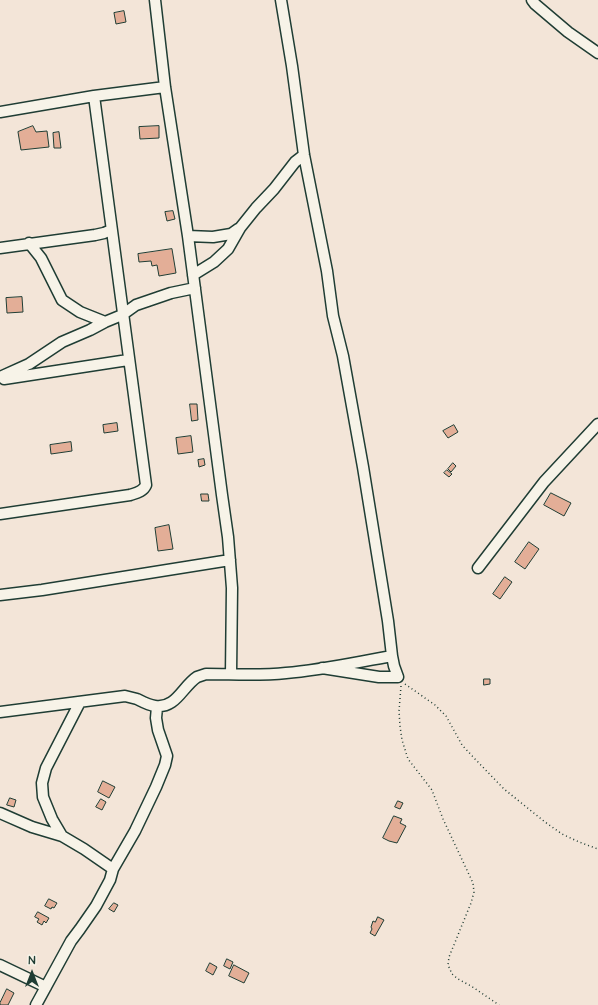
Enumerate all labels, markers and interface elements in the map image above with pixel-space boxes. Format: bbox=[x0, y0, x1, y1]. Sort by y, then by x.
north arrow bbox=[12, 953, 52, 993]
text: N bbox=[29, 953, 35, 968]

